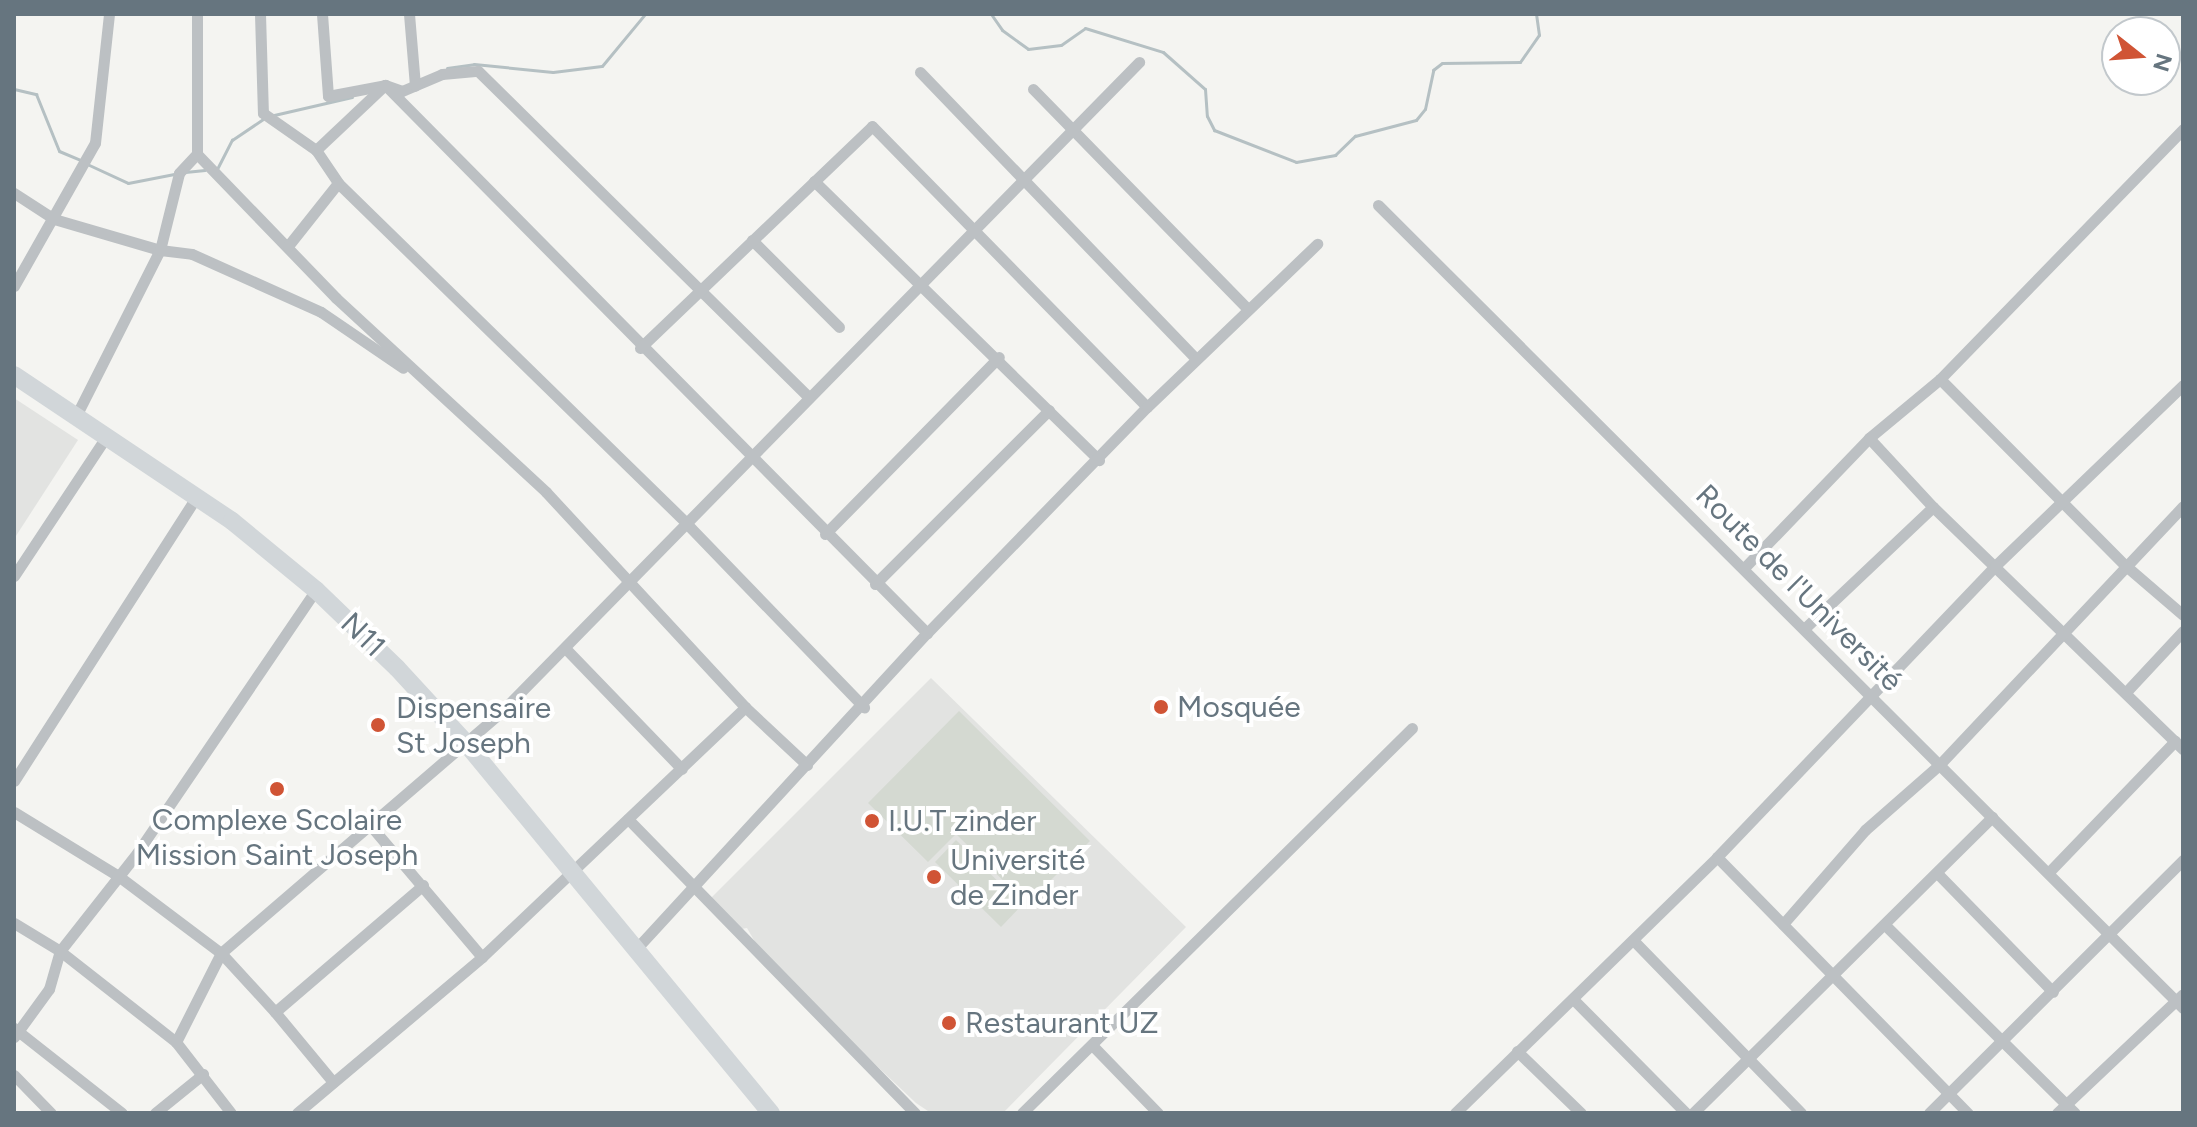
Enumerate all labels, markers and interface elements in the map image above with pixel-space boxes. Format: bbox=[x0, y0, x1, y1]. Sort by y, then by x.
north arrow bbox=[2101, 16, 2181, 96]
text: N bbox=[2147, 50, 2178, 75]
street label: Route de l'Université bbox=[1688, 477, 1910, 699]
street label: N11 bbox=[333, 605, 393, 665]
place label: Mosquée bbox=[1177, 689, 1301, 725]
place label: Dispensaire St Joseph bbox=[396, 690, 551, 760]
marker: Mosquée bbox=[1152, 698, 1170, 716]
marker: Dispensaire St Joseph bbox=[367, 714, 389, 736]
marker: Complexe Scolaire Mission Saint Joseph bbox=[268, 780, 286, 798]
place label: Complexe Scolaire Mission Saint Joseph bbox=[136, 802, 418, 872]
place label: I.U.T zinder bbox=[888, 803, 1036, 839]
marker: I.U.T zinder bbox=[863, 812, 881, 830]
place label: Université de Zinder bbox=[950, 842, 1085, 912]
marker: Université de Zinder bbox=[925, 868, 943, 886]
place label: Restaurant UZ bbox=[965, 1005, 1159, 1041]
marker: Restaurant UZ bbox=[940, 1014, 958, 1032]

